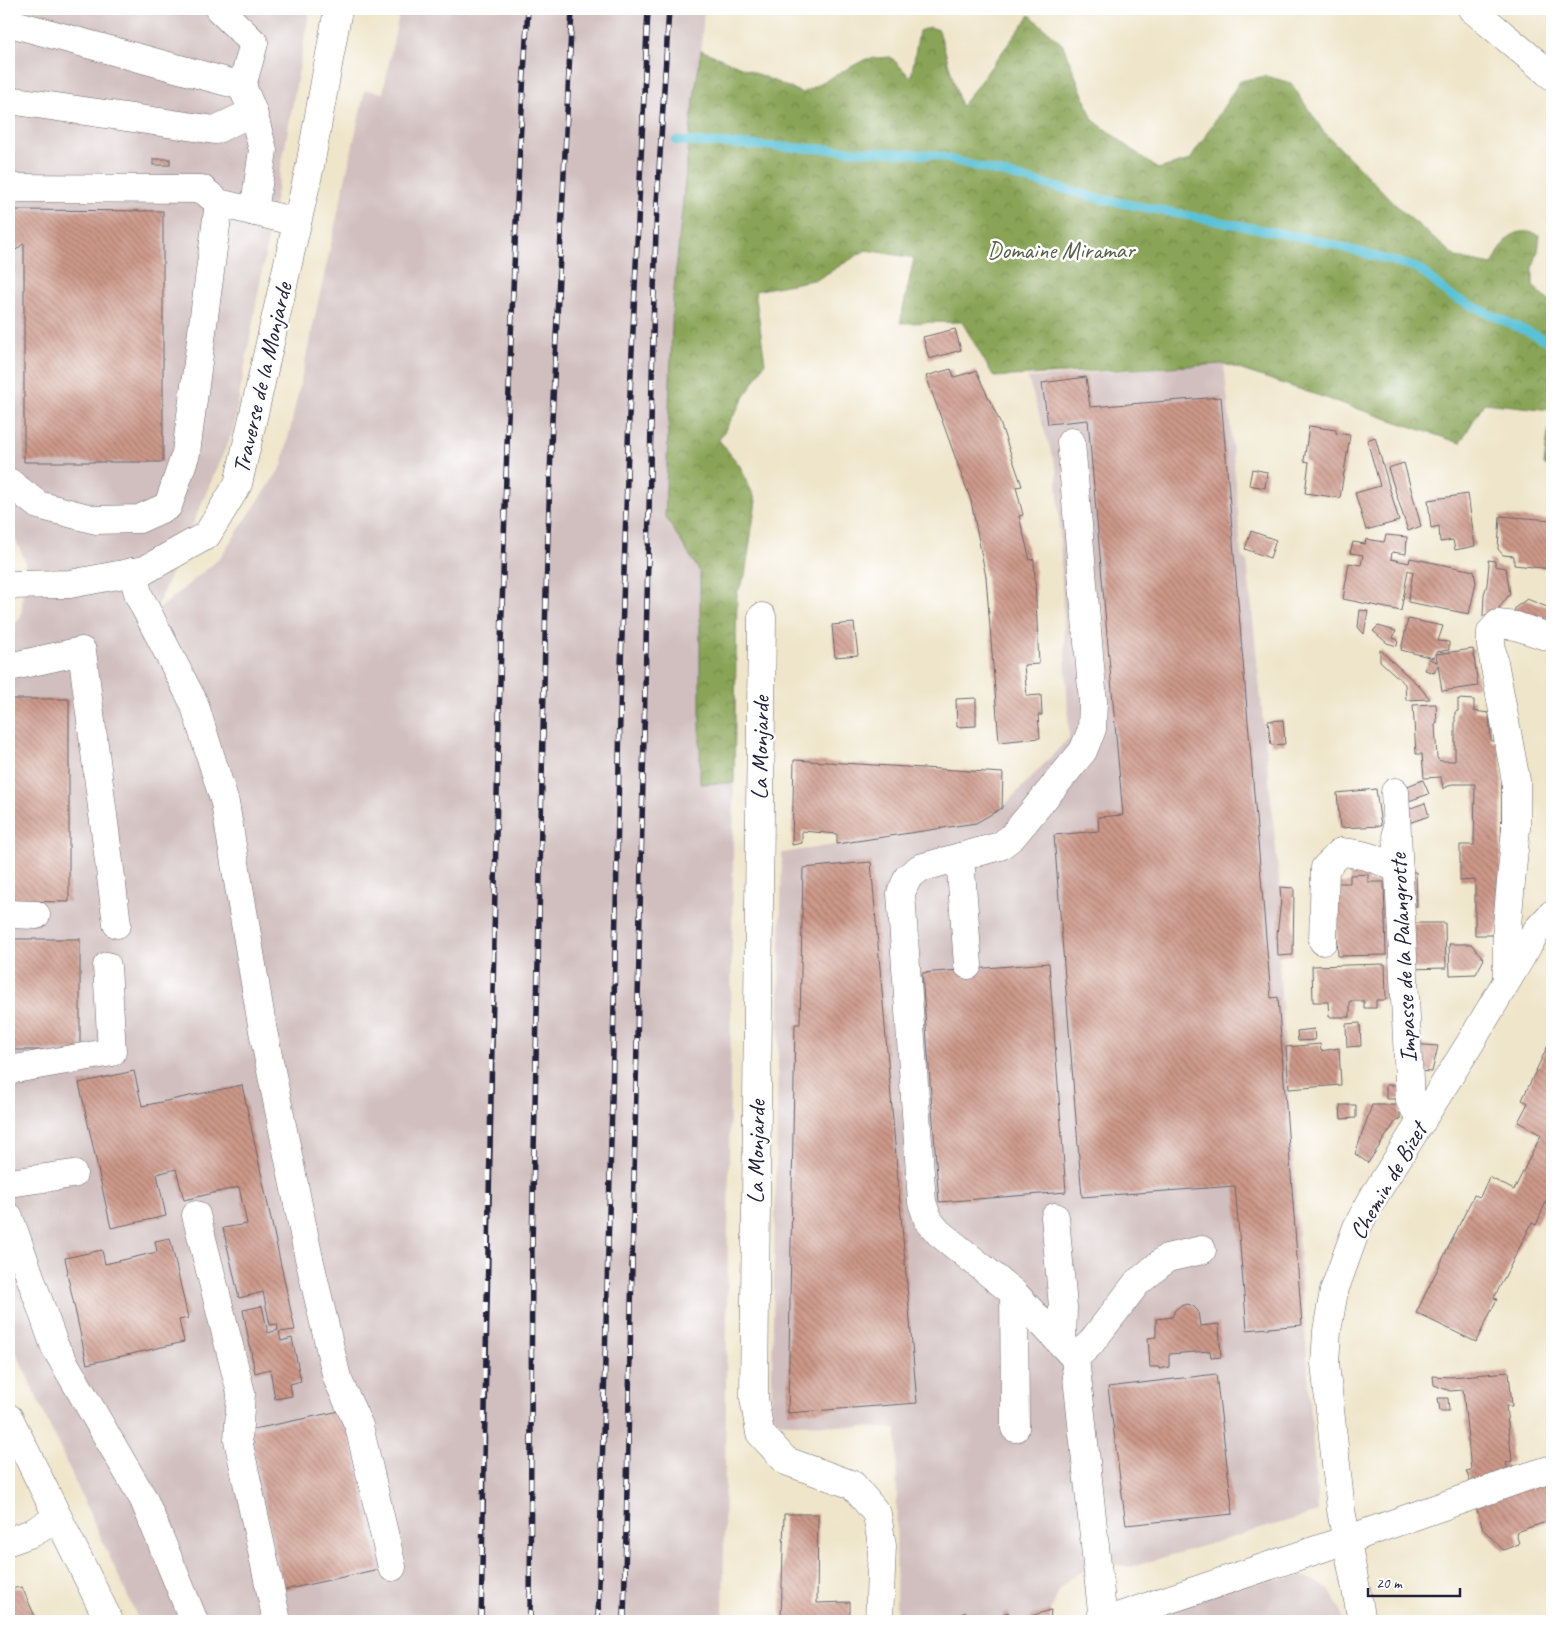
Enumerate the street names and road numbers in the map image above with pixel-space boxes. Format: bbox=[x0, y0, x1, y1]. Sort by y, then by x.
street label: Traverse de la Monjarde bbox=[225, 278, 299, 476]
street label: La Monjarde bbox=[744, 694, 776, 800]
street label: Impasse de la Palangrotte bbox=[1382, 850, 1423, 1063]
street label: La Monjarde bbox=[740, 1098, 772, 1204]
street label: Chemin de Bizet bbox=[1343, 1115, 1435, 1245]

